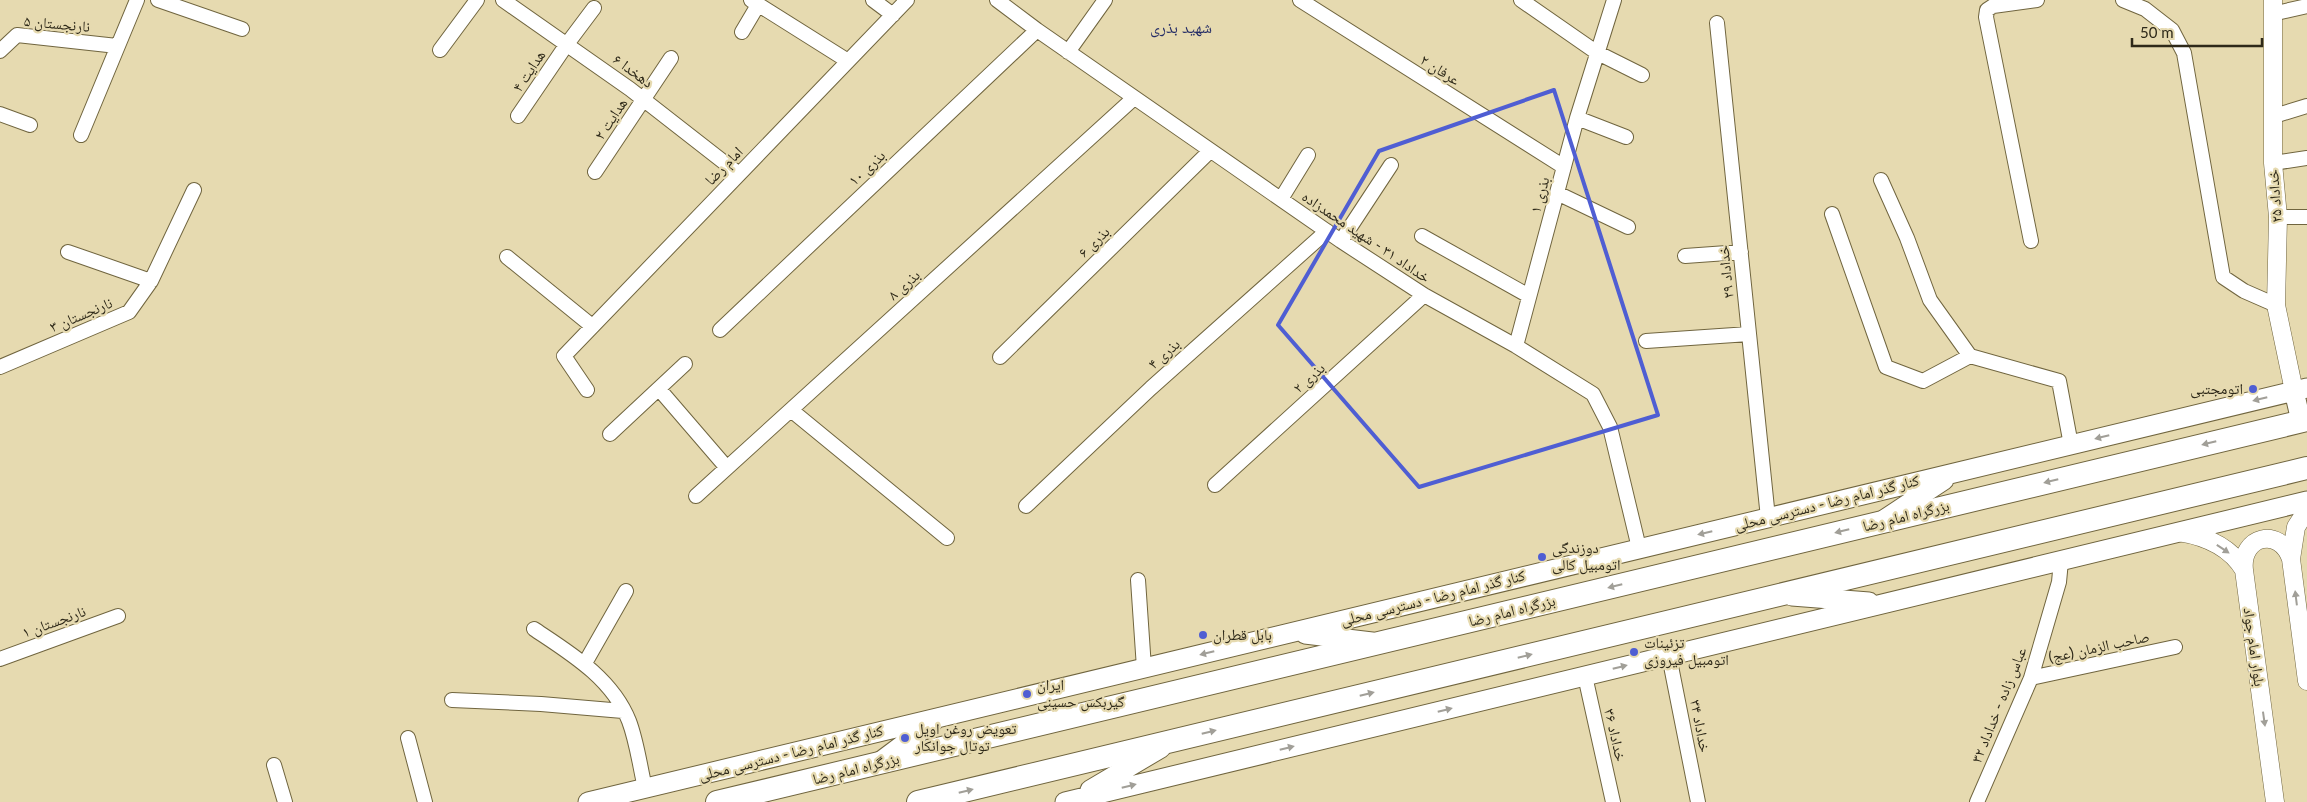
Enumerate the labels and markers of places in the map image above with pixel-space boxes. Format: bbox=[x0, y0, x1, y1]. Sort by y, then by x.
place label: اتومجتبی bbox=[2190, 379, 2243, 399]
marker: اتومجتبی bbox=[2247, 383, 2259, 395]
place label: دوزندگی اتومبیل کالی bbox=[1552, 538, 1621, 575]
marker: دوزندگی اتومبیل کالی bbox=[1536, 551, 1548, 563]
place label: بابل قطران bbox=[1213, 625, 1272, 645]
marker: بابل قطران bbox=[1197, 629, 1209, 641]
place label: تزئینات اتومبیل فیروزی bbox=[1644, 633, 1729, 670]
marker: تزئینات اتومبیل فیروزی bbox=[1628, 646, 1640, 658]
place label: ایران گیربکس حسینی bbox=[1037, 675, 1125, 712]
marker: ایران گیربکس حسینی bbox=[1021, 688, 1033, 700]
place label: تعویض روغن اویل توتال جوانکار bbox=[914, 719, 1017, 756]
marker: تعویض روغن اویل توتال جوانکار bbox=[899, 732, 911, 744]

